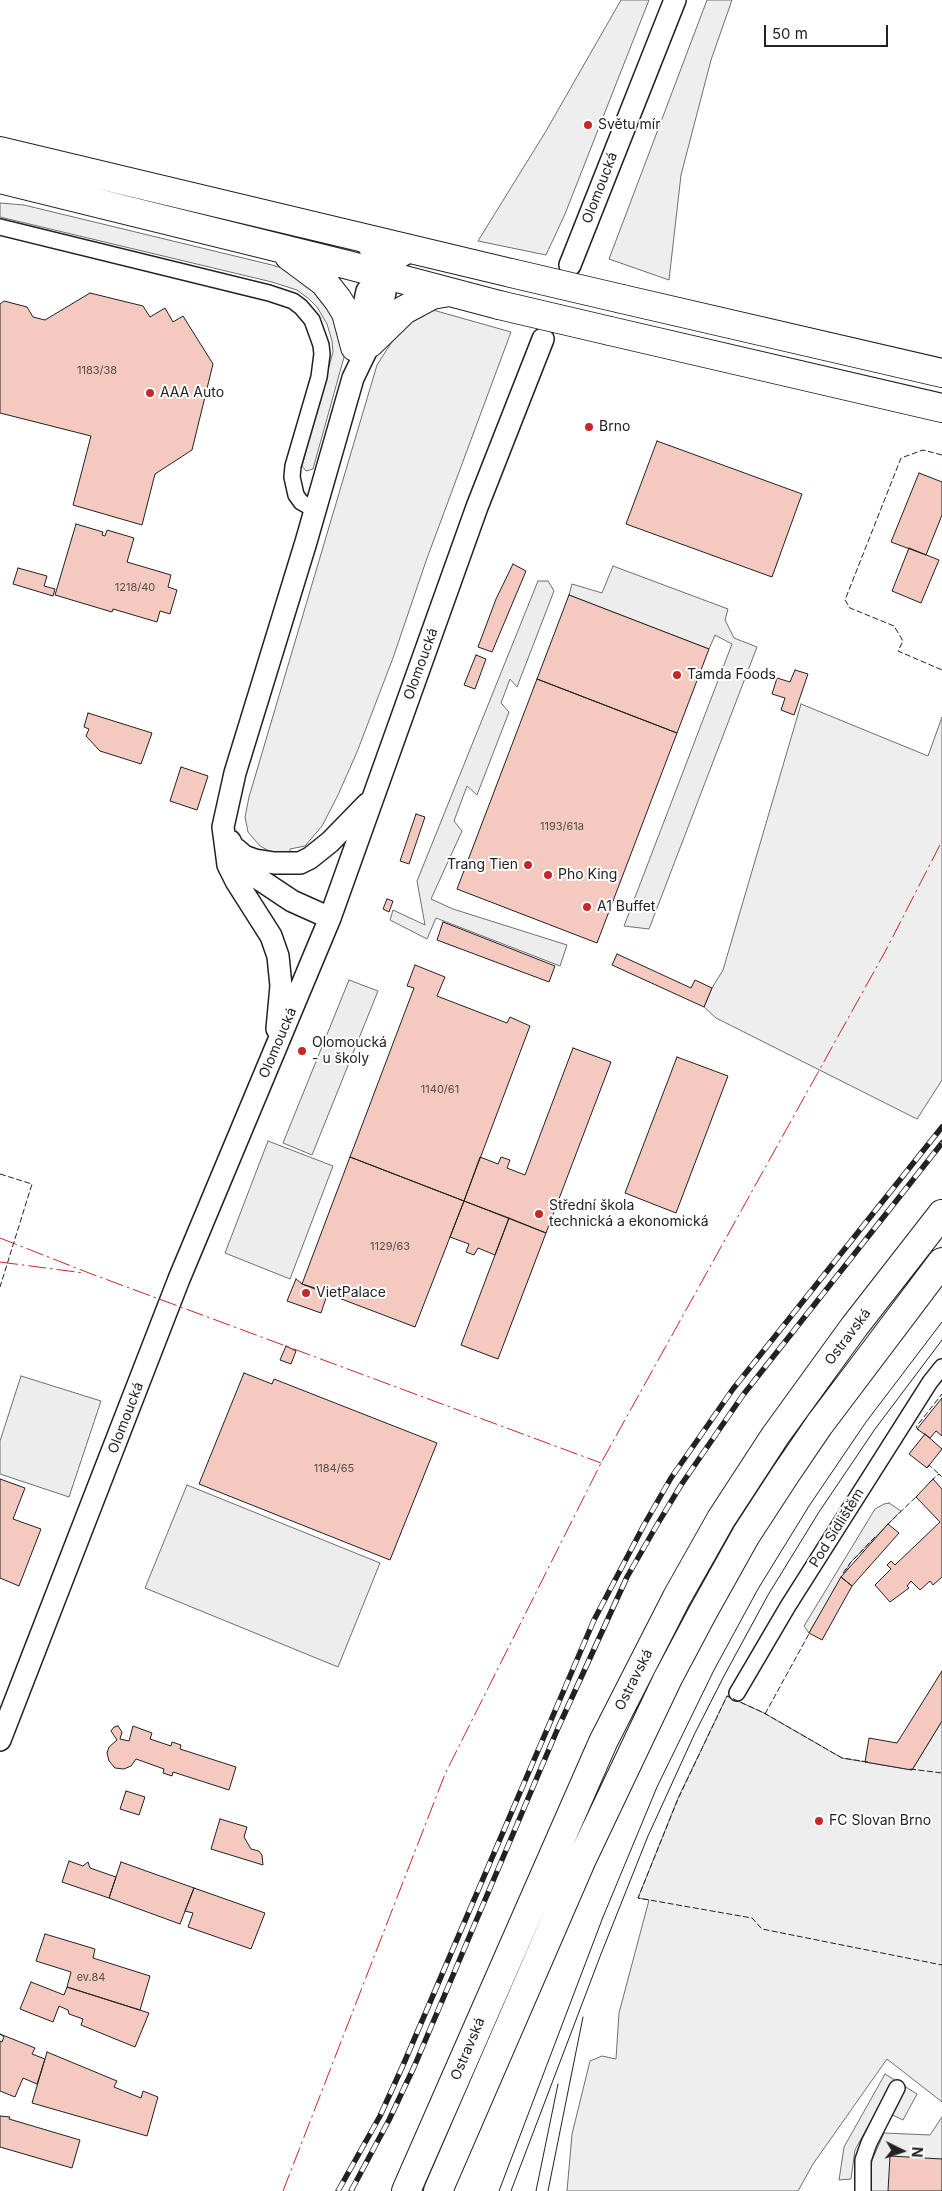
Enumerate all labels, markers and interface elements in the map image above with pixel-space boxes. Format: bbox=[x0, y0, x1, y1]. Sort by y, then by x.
scale bar bbox=[767, 15, 891, 47]
text: 50 m bbox=[772, 24, 808, 43]
place label: Světu mír bbox=[598, 117, 660, 133]
marker: Světu mír bbox=[582, 119, 594, 131]
street label: Olomoucká bbox=[579, 150, 621, 226]
house number: 1183/38 bbox=[77, 364, 117, 378]
place label: AAA Auto bbox=[160, 385, 224, 401]
marker: AAA Auto bbox=[144, 387, 156, 399]
place label: Brno bbox=[599, 419, 630, 435]
marker: Brno bbox=[583, 421, 595, 433]
house number: 1218/40 bbox=[115, 581, 155, 595]
street label: Olomoucká bbox=[400, 626, 442, 702]
place label: Tamda Foods bbox=[687, 667, 776, 683]
marker: Tamda Foods bbox=[671, 669, 683, 681]
house number: 1193/61a bbox=[540, 820, 584, 834]
place label: Trang Tien bbox=[447, 857, 518, 873]
marker: Trang Tien bbox=[522, 859, 534, 871]
place label: Pho King bbox=[558, 867, 617, 883]
marker: Pho King bbox=[542, 869, 554, 881]
place label: A1 Buffet bbox=[597, 899, 655, 915]
marker: A1 Buffet bbox=[581, 901, 593, 913]
street label: Olomoucká bbox=[256, 1005, 300, 1081]
place label: Olomoucká - u školy bbox=[312, 1035, 387, 1068]
marker: Olomoucká - u školy bbox=[296, 1045, 308, 1057]
house number: 1140/61 bbox=[421, 1083, 459, 1097]
place label: Střední škola technická a ekonomická bbox=[549, 1198, 709, 1230]
marker: Střední škola technická a ekonomická bbox=[533, 1208, 545, 1220]
house number: 1129/63 bbox=[370, 1240, 410, 1254]
place label: VietPalace bbox=[316, 1285, 386, 1301]
marker: VietPalace bbox=[300, 1287, 312, 1299]
street label: Ostravská bbox=[821, 1305, 875, 1369]
street label: Olomoucká bbox=[105, 1380, 147, 1456]
house number: 1184/65 bbox=[314, 1462, 354, 1476]
street label: Pod Sídlištěm bbox=[806, 1485, 868, 1571]
street label: Ostravská bbox=[611, 1647, 657, 1713]
place label: FC Slovan Brno bbox=[829, 1813, 931, 1829]
marker: FC Slovan Brno bbox=[813, 1815, 825, 1827]
house number: ev.84 bbox=[77, 1971, 105, 1985]
street label: Ostravská bbox=[447, 2015, 489, 2083]
north arrow bbox=[877, 2126, 927, 2176]
text: N bbox=[909, 2146, 926, 2158]

